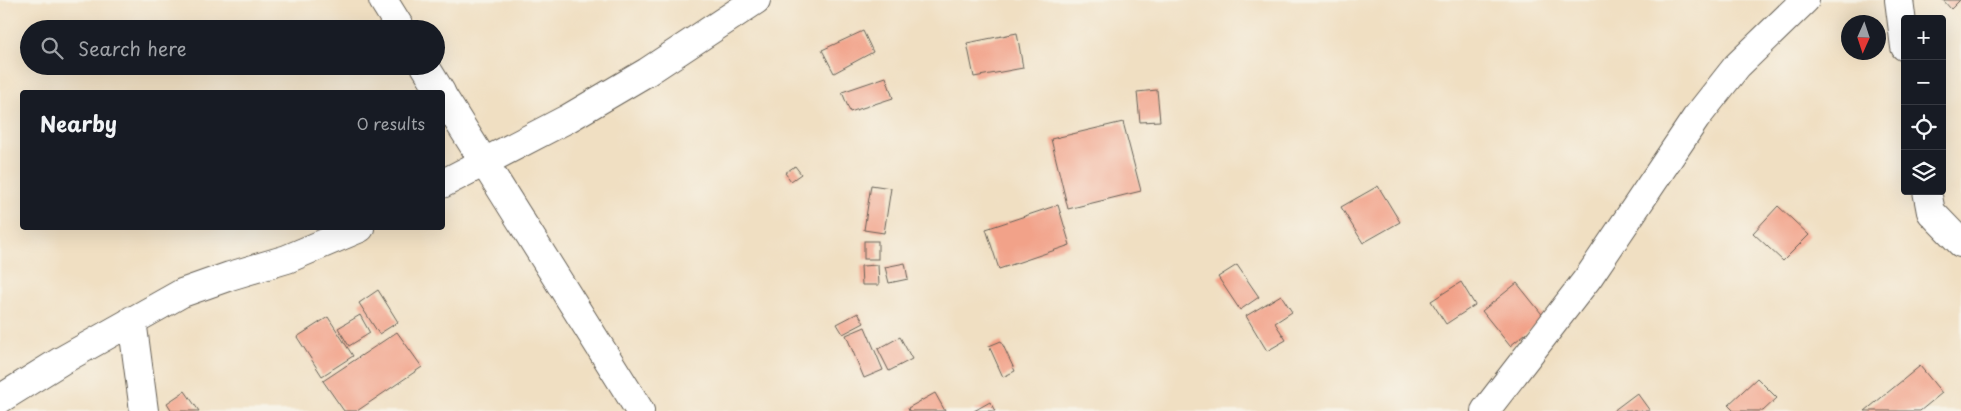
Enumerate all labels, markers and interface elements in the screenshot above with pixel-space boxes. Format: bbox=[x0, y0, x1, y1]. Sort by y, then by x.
north arrow bbox=[1841, 15, 1886, 60]
map controls bbox=[1901, 15, 1946, 195]
button: + bbox=[1901, 15, 1946, 60]
search box bbox=[20, 20, 445, 75]
icon: search bbox=[38, 34, 66, 62]
text: Search here bbox=[78, 34, 187, 62]
button: − bbox=[1901, 60, 1946, 105]
button: locate bbox=[1901, 105, 1946, 150]
text: Nearby bbox=[40, 107, 117, 139]
text: 0 results bbox=[357, 111, 425, 135]
button: layers bbox=[1901, 150, 1946, 195]

